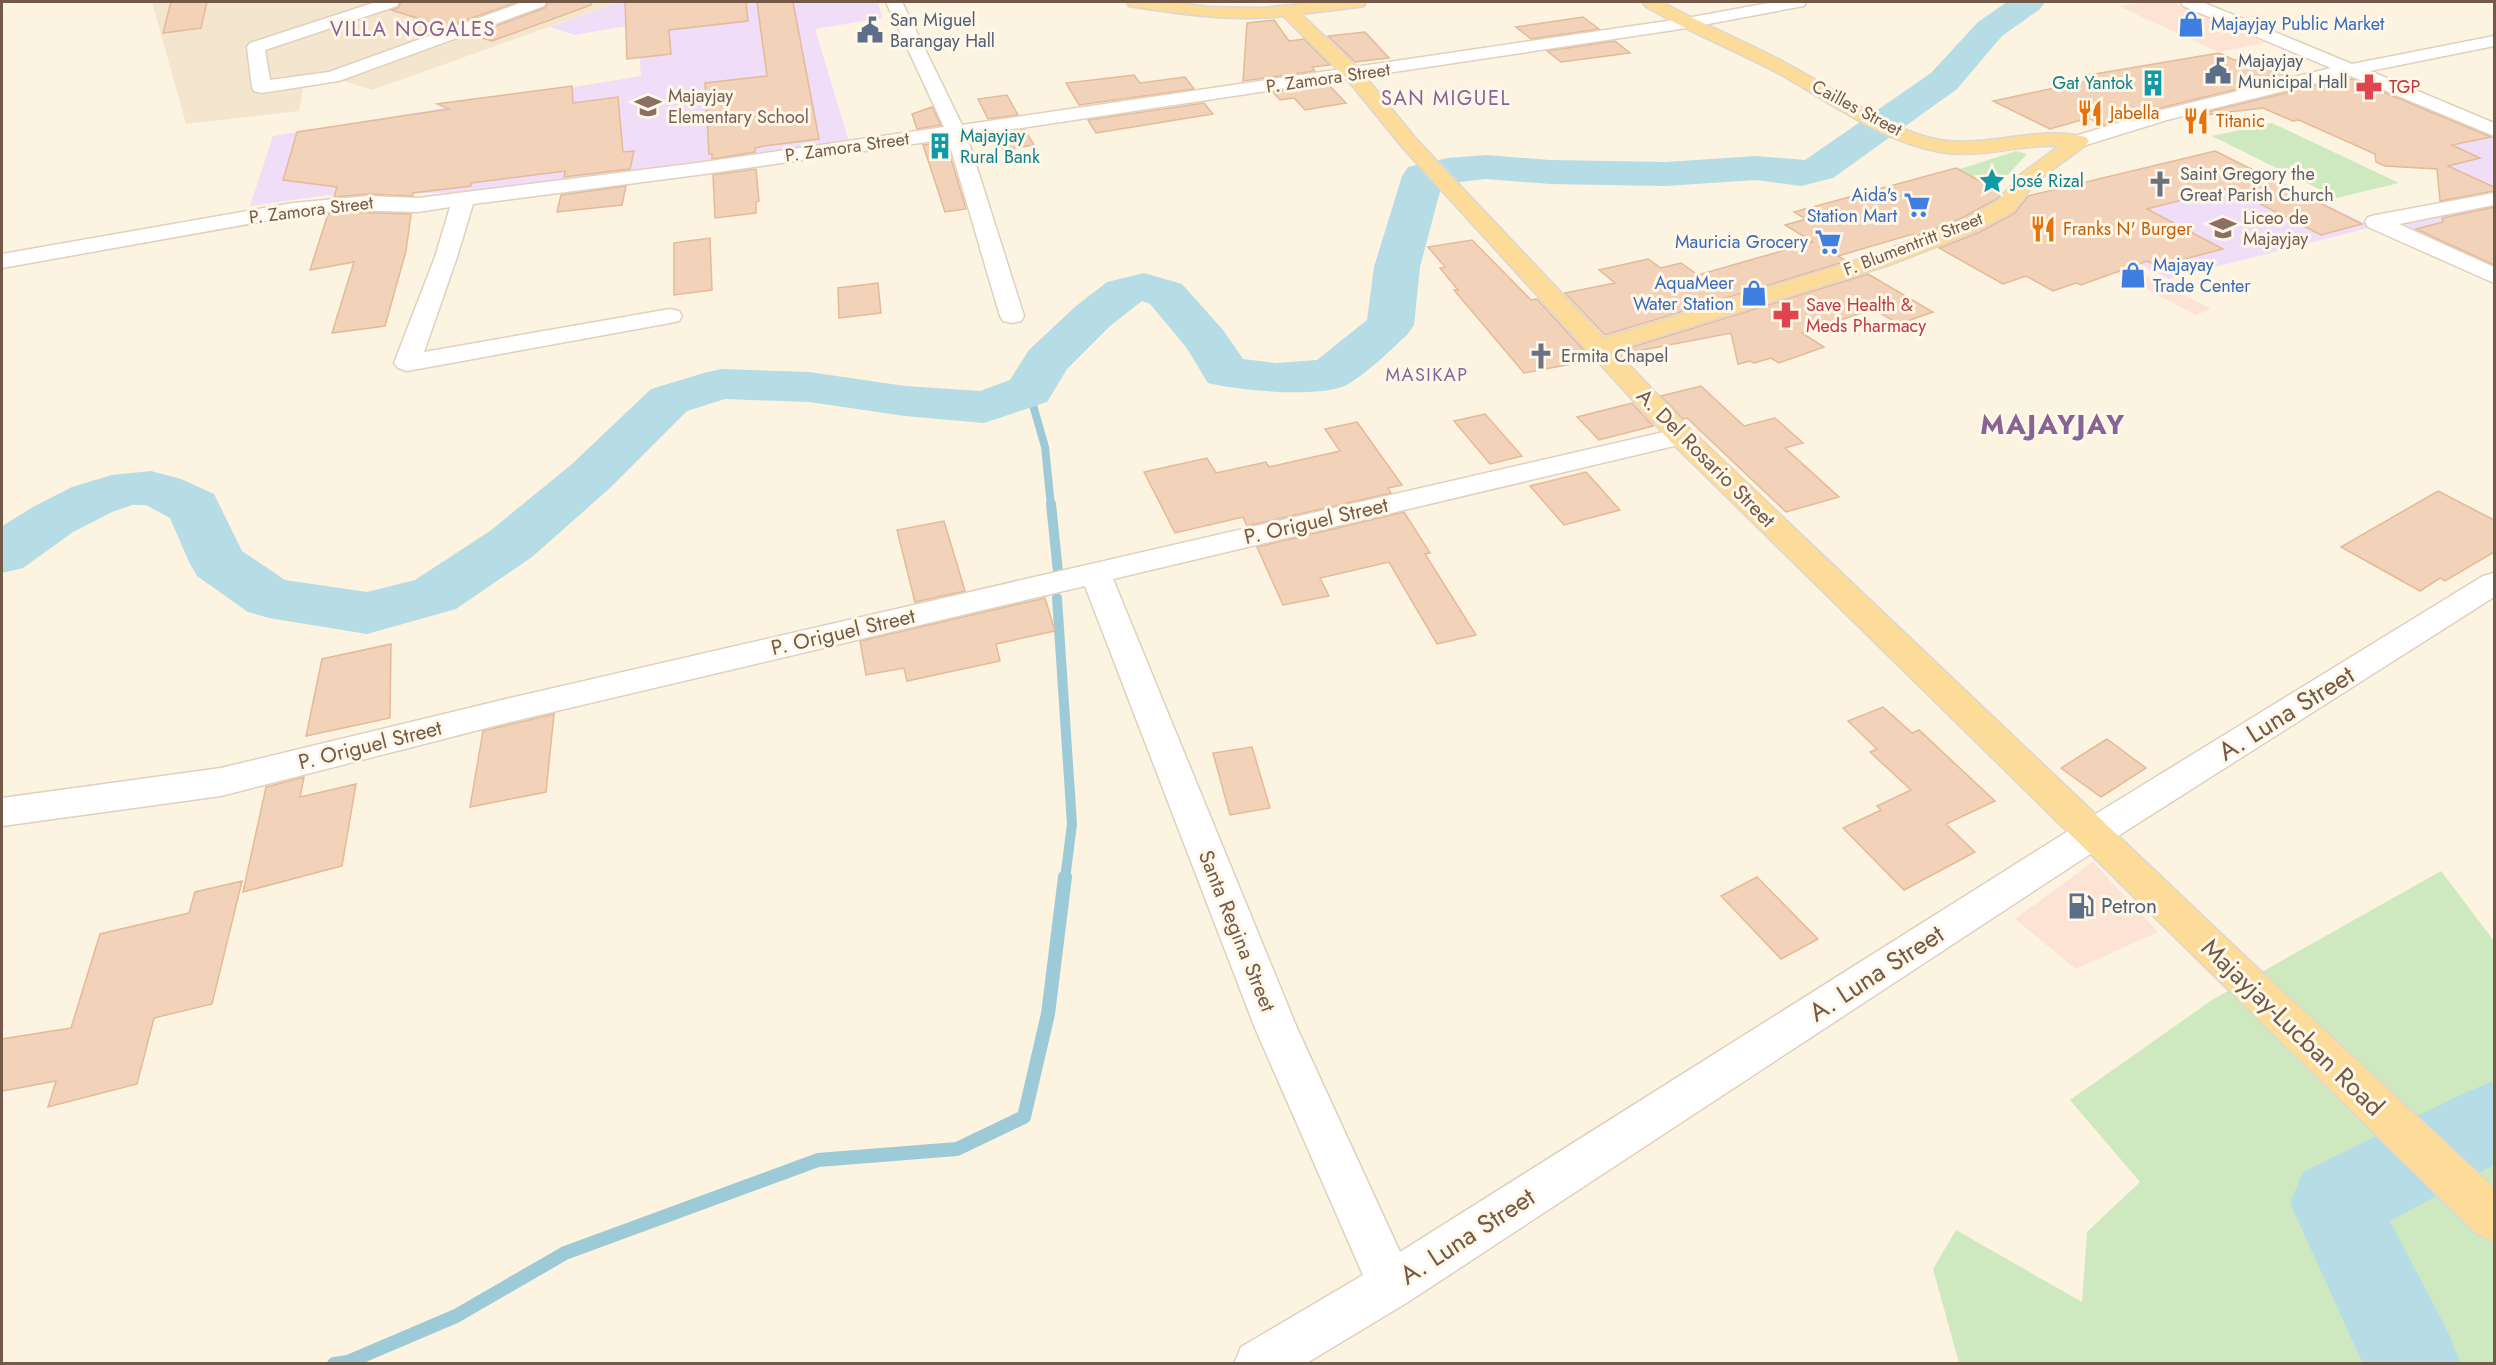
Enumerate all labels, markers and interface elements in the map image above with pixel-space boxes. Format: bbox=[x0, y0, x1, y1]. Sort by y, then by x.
place label: San Miguel Barangay Hall bbox=[890, 7, 995, 54]
shop icon: Majayjay Public Market bbox=[2176, 9, 2206, 39]
place label: Majayjay Public Market bbox=[2211, 11, 2385, 37]
district label: VILLA NOGALES bbox=[330, 15, 496, 44]
public building icon: San Miguel Barangay Hall bbox=[855, 15, 885, 45]
place label: Majayjay Municipal Hall bbox=[2238, 48, 2348, 95]
street label: P. Zamora Street bbox=[1264, 56, 1392, 100]
public building icon: Majayjay Municipal Hall bbox=[2203, 56, 2233, 86]
building icon: Gat Yantok bbox=[2138, 68, 2168, 98]
place label: Gat Yantok bbox=[2052, 70, 2133, 96]
pharmacy icon: TGP bbox=[2354, 72, 2384, 102]
street label: Cailles Street bbox=[1807, 73, 1907, 143]
place label: TGP bbox=[2389, 74, 2420, 100]
place label: Majayjay Elementary School bbox=[668, 83, 809, 130]
district label: SAN MIGUEL bbox=[1381, 84, 1511, 113]
school or university icon: Majayjay Elementary School bbox=[633, 91, 663, 121]
restaurant icon: Jabella bbox=[2075, 98, 2105, 128]
place label: Jabella bbox=[2108, 100, 2159, 126]
restaurant icon: Titanic bbox=[2181, 106, 2211, 136]
place label: Titanic bbox=[2216, 108, 2265, 134]
place label: Majayjay Rural Bank bbox=[960, 123, 1040, 170]
street label: P. Zamora Street bbox=[783, 125, 911, 169]
building icon: Majayjay Rural Bank bbox=[925, 131, 955, 161]
place label: Saint Gregory the Great Parish Church bbox=[2180, 161, 2334, 208]
place icon: José Rizal bbox=[1977, 166, 2007, 196]
place label: José Rizal bbox=[2010, 168, 2084, 194]
church icon: Saint Gregory the Great Parish Church bbox=[2145, 169, 2175, 199]
place label: Aida's Station Mart bbox=[1807, 182, 1898, 229]
street label: P. Zamora Street bbox=[247, 189, 375, 231]
supermarket icon: Aida's Station Mart bbox=[1902, 190, 1932, 220]
street label: F. Blumentritt Street bbox=[1840, 205, 1987, 282]
place label: Liceo de Majayjay bbox=[2243, 205, 2308, 252]
school or university icon: Liceo de Majayjay bbox=[2208, 213, 2238, 243]
restaurant icon: Franks N' Burger bbox=[2028, 214, 2058, 244]
place label: Franks N' Burger bbox=[2063, 216, 2193, 242]
supermarket icon: Mauricia Grocery bbox=[1813, 227, 1843, 257]
place label: Mauricia Grocery bbox=[1675, 229, 1808, 255]
place label: Majayay Trade Center bbox=[2153, 252, 2251, 299]
shop icon: Majayay Trade Center bbox=[2118, 260, 2148, 290]
place label: AquaMeer Water Station bbox=[1633, 270, 1735, 317]
shop icon: AquaMeer Water Station bbox=[1739, 278, 1769, 308]
place label: Save Health & Meds Pharmacy bbox=[1806, 292, 1926, 339]
pharmacy icon: Save Health & Meds Pharmacy bbox=[1771, 300, 1801, 330]
church icon: Ermita Chapel bbox=[1526, 341, 1556, 371]
place label: Ermita Chapel bbox=[1561, 343, 1668, 369]
district label: MASIKAP bbox=[1385, 362, 1469, 388]
street label: A. Del Rosario Street bbox=[1630, 382, 1782, 534]
district label: MAJAYJAY bbox=[1980, 405, 2126, 444]
street label: P. Origuel Street bbox=[1241, 490, 1391, 552]
street label: P. Origuel Street bbox=[768, 601, 918, 663]
street label: A. Luna Street bbox=[2210, 656, 2362, 770]
street label: P. Origuel Street bbox=[295, 713, 445, 777]
street label: Santa Regina Street bbox=[1191, 846, 1283, 1016]
fuel station icon: Petron bbox=[2066, 891, 2096, 921]
place label: Petron bbox=[2101, 891, 2157, 921]
street label: A. Luna Street bbox=[1801, 915, 1952, 1031]
street label: Majayjay-Lucban Road bbox=[2193, 929, 2393, 1125]
street label: A. Luna Street bbox=[1392, 1178, 1543, 1294]

